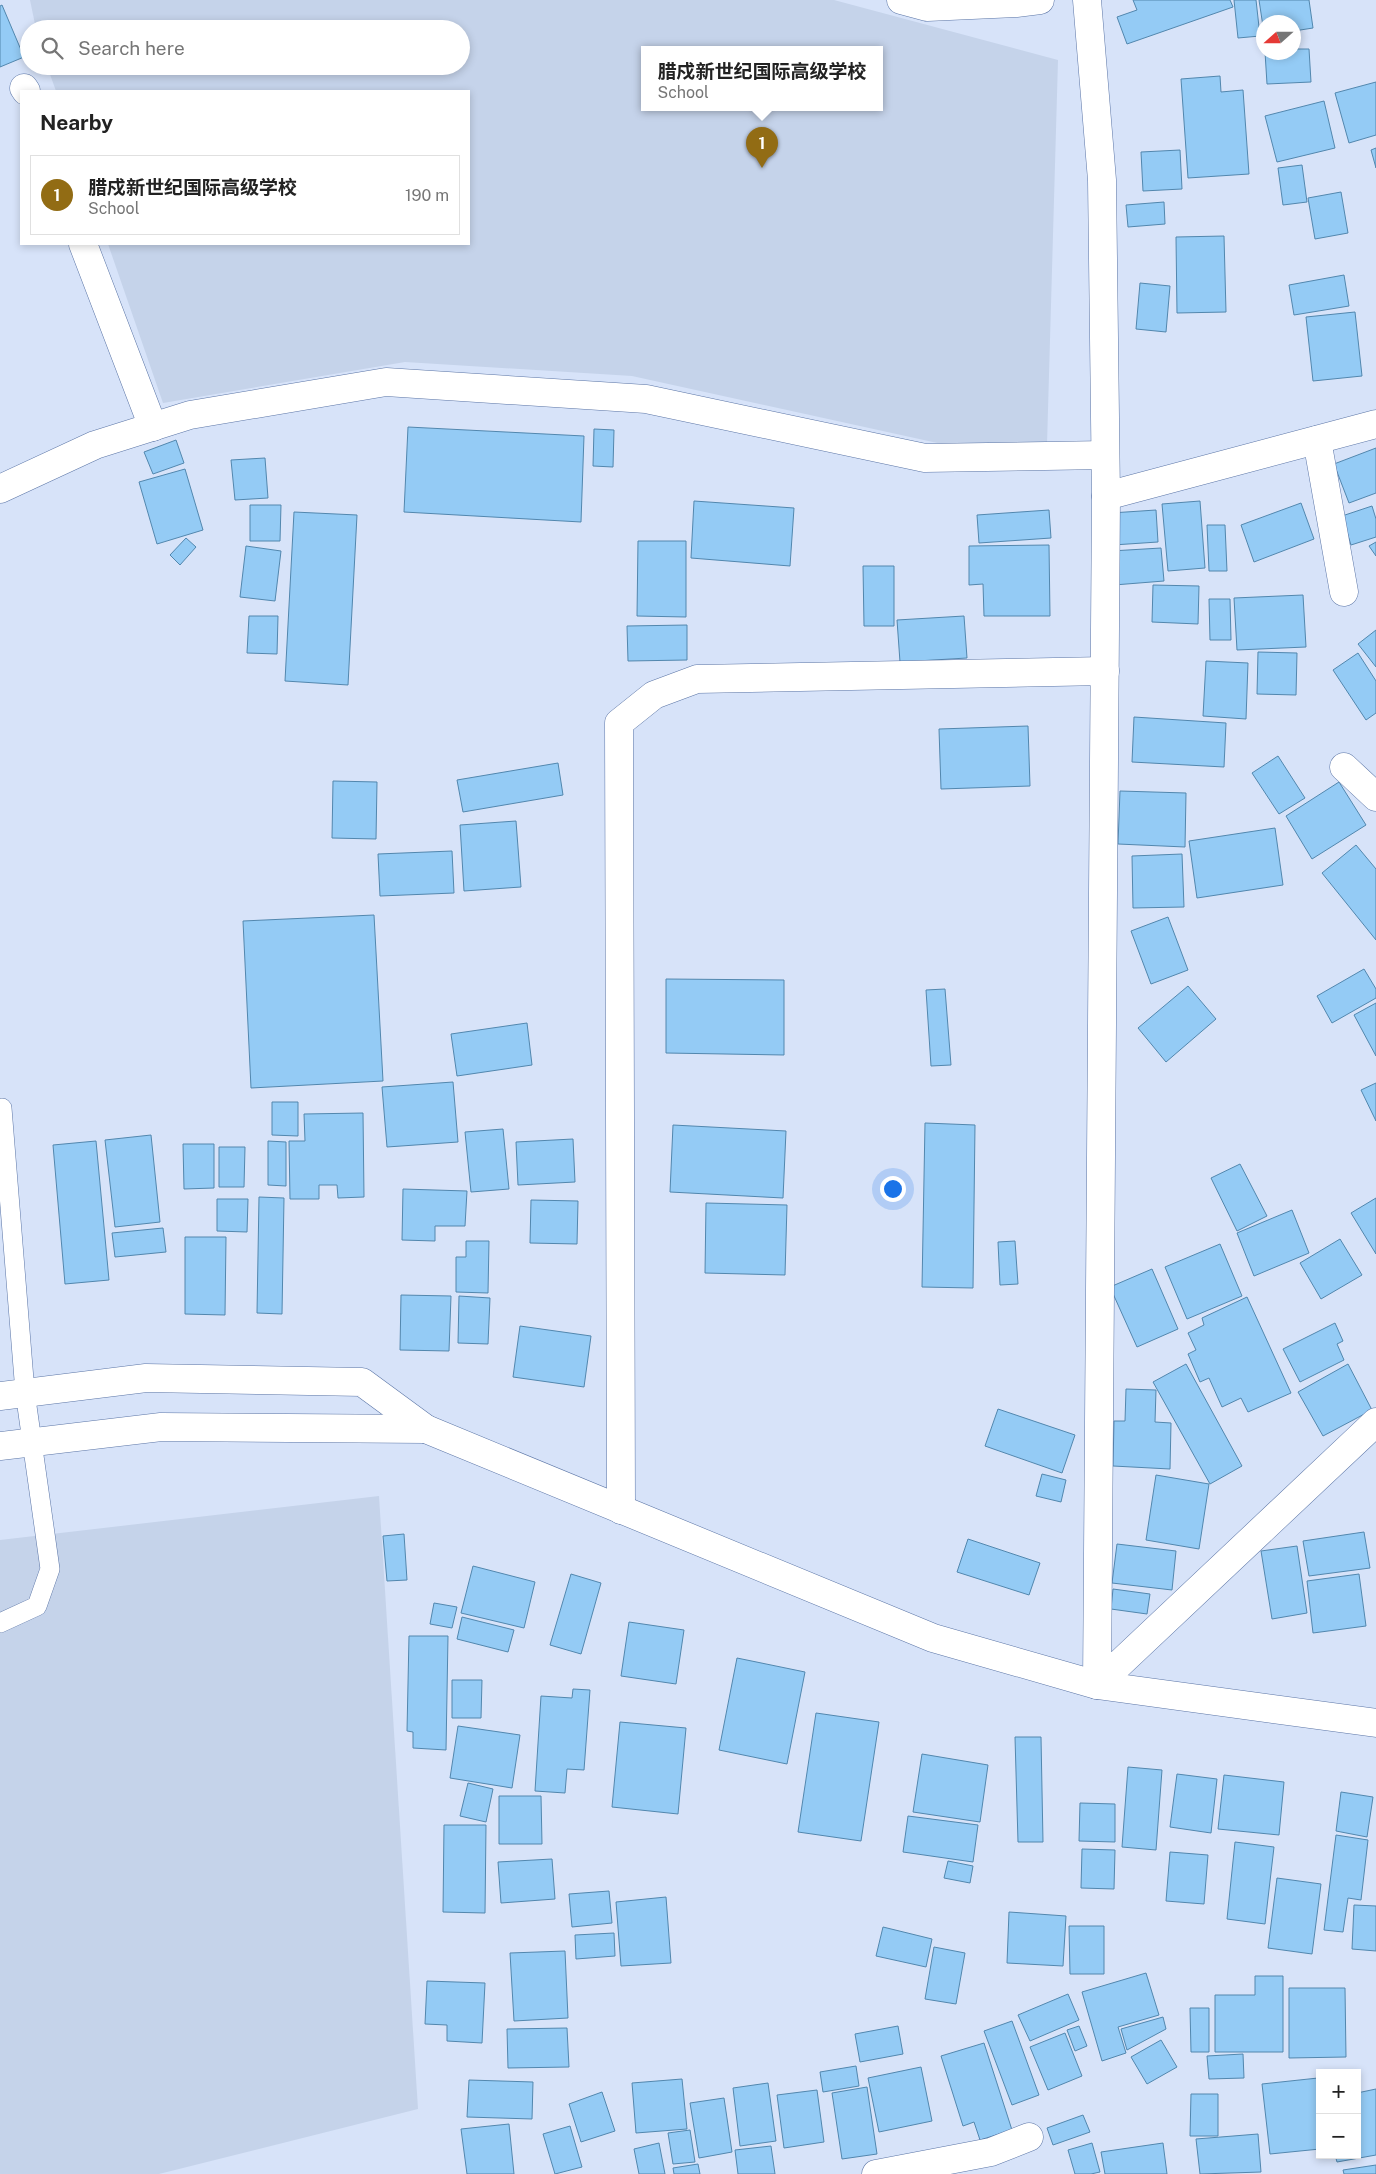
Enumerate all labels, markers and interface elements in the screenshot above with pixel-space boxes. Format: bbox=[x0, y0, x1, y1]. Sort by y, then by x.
north arrow bbox=[1256, 15, 1301, 60]
search box bbox=[20, 20, 470, 75]
icon: search bbox=[38, 34, 66, 62]
text: Search here bbox=[78, 37, 185, 59]
popup bbox=[641, 46, 883, 111]
text: 腊戍新世纪国际高级学校 bbox=[657, 60, 867, 82]
text: School bbox=[657, 83, 709, 102]
text: Nearby bbox=[40, 110, 113, 135]
pin: 1 bbox=[746, 127, 778, 168]
text: 腊戍新世纪国际高级学校 bbox=[88, 176, 297, 198]
text: 1 bbox=[54, 186, 60, 205]
text: 190 m bbox=[405, 186, 449, 205]
text: School bbox=[88, 199, 139, 218]
your location bbox=[880, 1176, 906, 1202]
map controls bbox=[1316, 2069, 1361, 2159]
button: + bbox=[1316, 2069, 1361, 2114]
button: − bbox=[1316, 2114, 1361, 2159]

